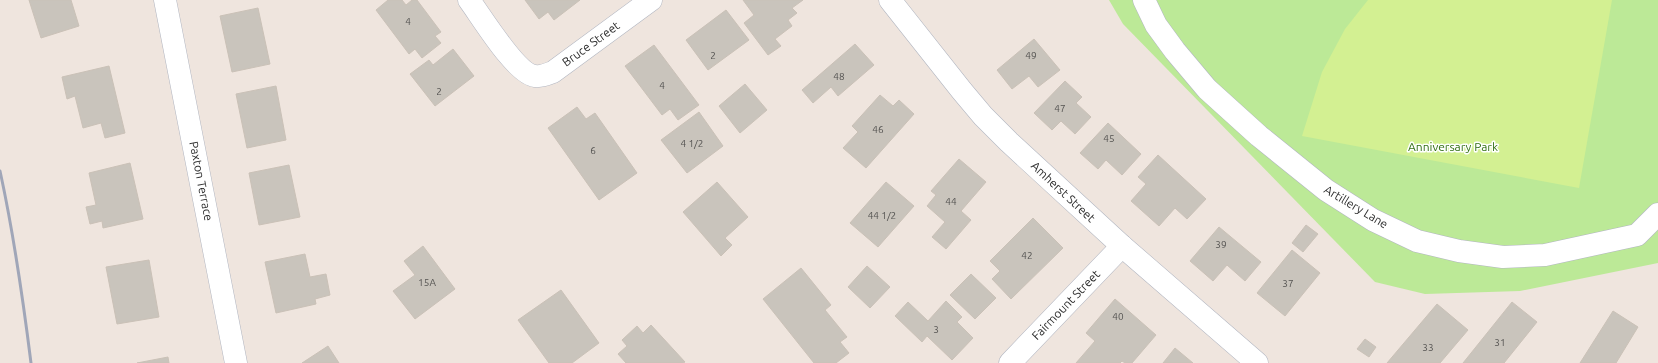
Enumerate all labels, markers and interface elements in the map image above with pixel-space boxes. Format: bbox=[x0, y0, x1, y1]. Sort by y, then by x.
house number: 4 bbox=[405, 16, 411, 27]
street label: Bruce Street bbox=[560, 18, 622, 69]
house number: 2 bbox=[710, 50, 716, 61]
house number: 49 bbox=[1025, 50, 1037, 61]
house number: 48 bbox=[833, 71, 845, 82]
house number: 4 bbox=[659, 80, 665, 91]
house number: 2 bbox=[436, 86, 442, 97]
house number: 47 bbox=[1054, 103, 1066, 114]
house number: 46 bbox=[872, 124, 884, 135]
house number: 45 bbox=[1103, 133, 1115, 144]
house number: 4 1/2 bbox=[681, 138, 703, 149]
street label: Paxton Terrace bbox=[187, 140, 216, 222]
park label: Anniversary Park bbox=[1408, 140, 1498, 153]
house number: 6 bbox=[590, 145, 596, 156]
street label: Amherst Street bbox=[1029, 159, 1098, 225]
street label: Artillery Lane bbox=[1322, 182, 1390, 231]
house number: 44 bbox=[945, 196, 957, 207]
house number: 44 1/2 bbox=[868, 210, 896, 221]
house number: 39 bbox=[1215, 239, 1227, 250]
house number: 42 bbox=[1021, 250, 1033, 261]
street label: Fairmount Street bbox=[1029, 267, 1102, 342]
house number: 15A bbox=[418, 277, 436, 288]
house number: 37 bbox=[1282, 278, 1294, 289]
house number: 40 bbox=[1112, 311, 1124, 322]
house number: 3 bbox=[933, 324, 939, 335]
house number: 31 bbox=[1494, 337, 1506, 348]
house number: 33 bbox=[1422, 342, 1434, 353]

